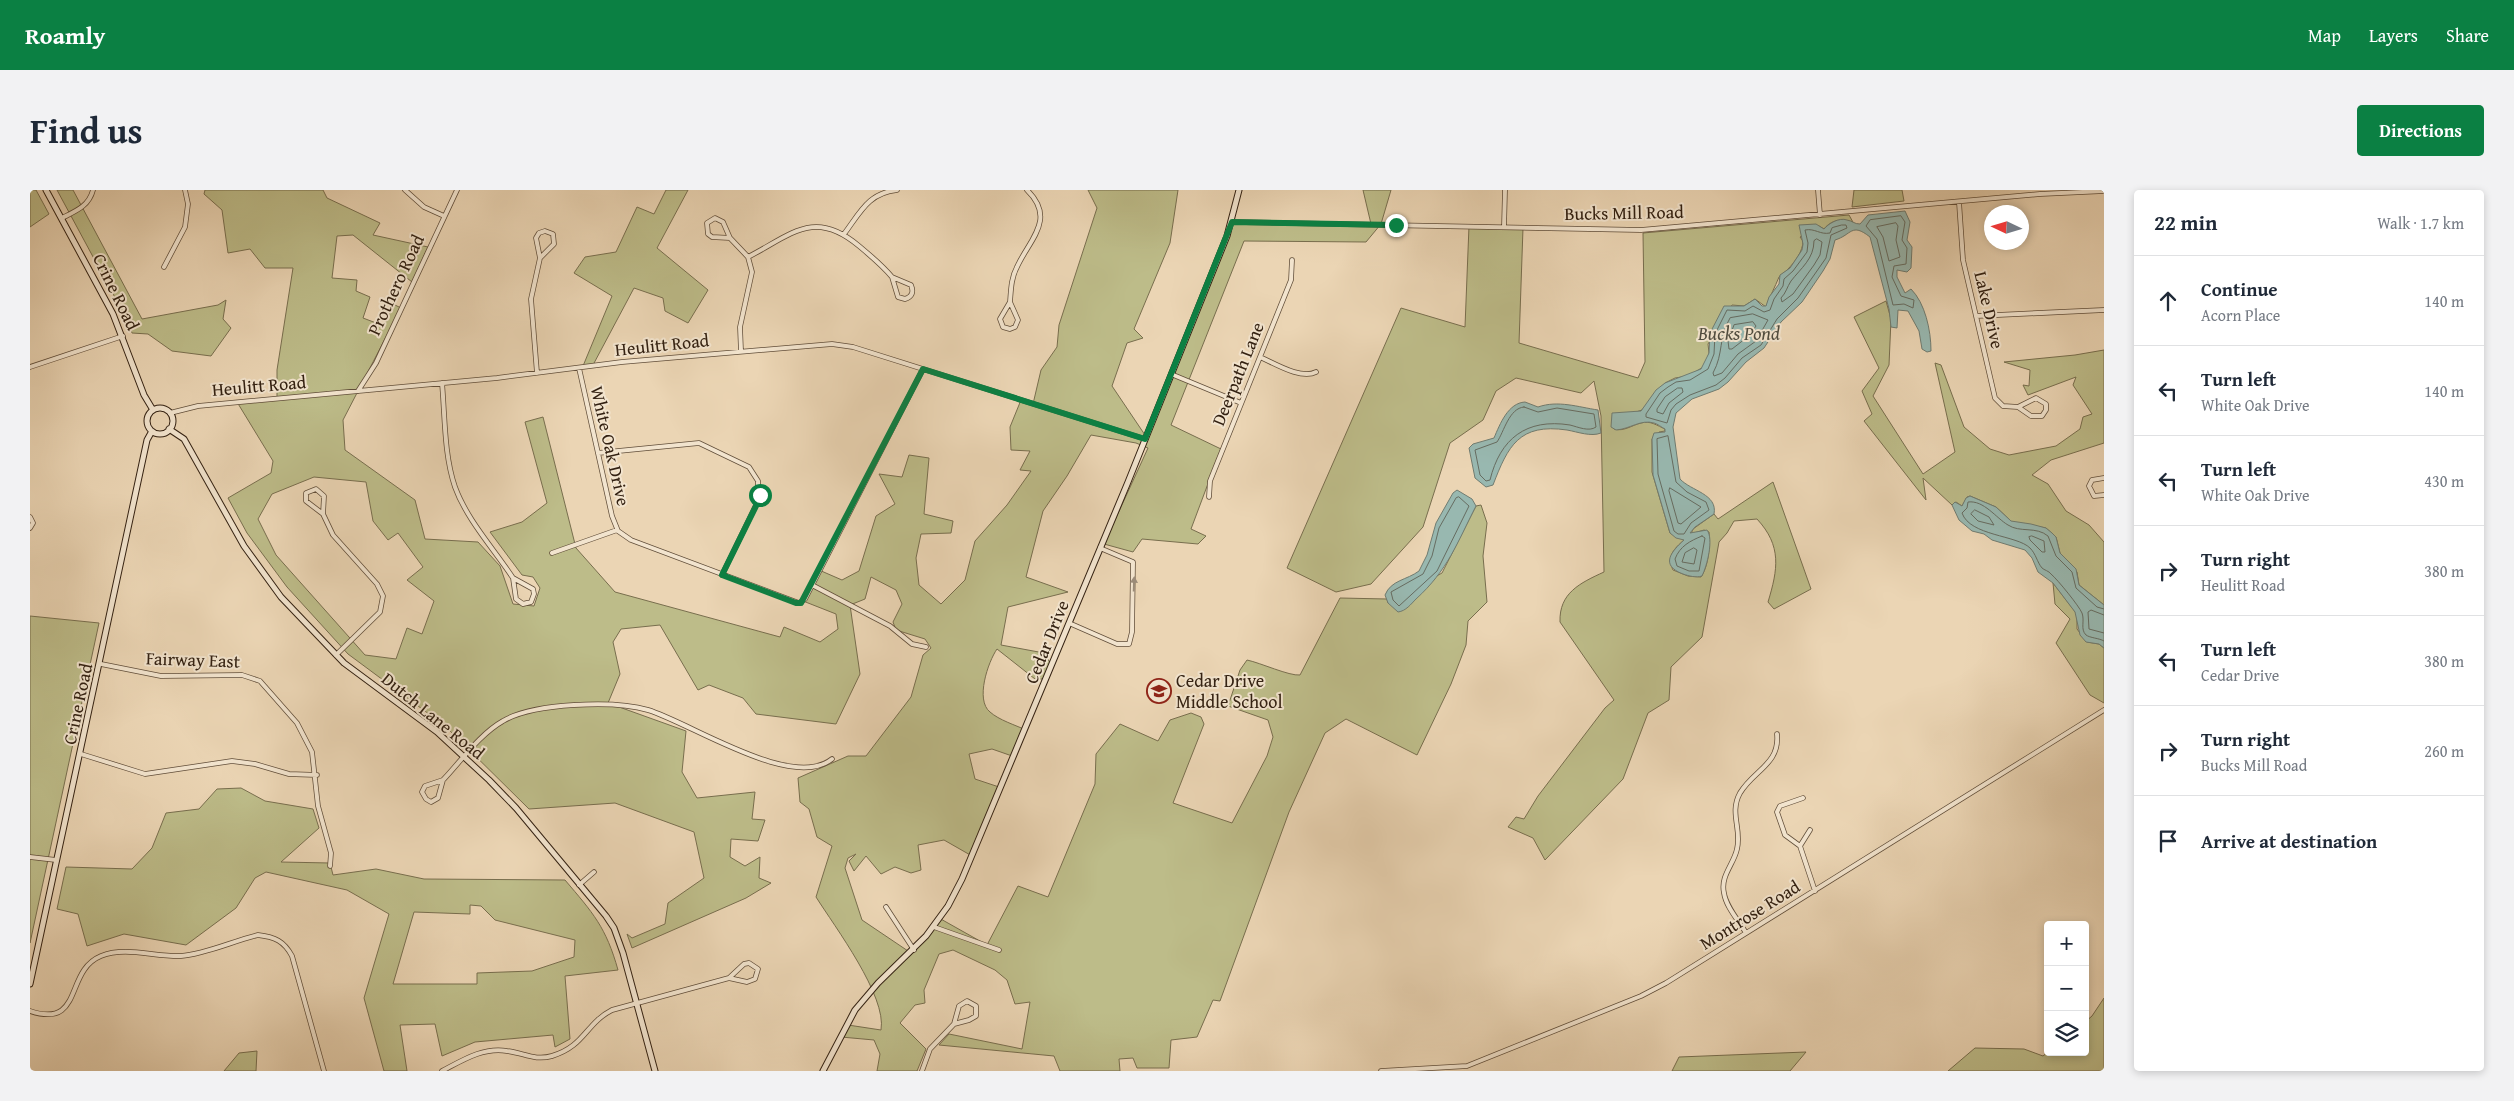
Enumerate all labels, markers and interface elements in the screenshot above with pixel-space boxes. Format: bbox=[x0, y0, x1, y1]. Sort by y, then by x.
text: Roamly bbox=[25, 18, 105, 53]
text: Map bbox=[2308, 22, 2341, 49]
text: Layers bbox=[2369, 22, 2418, 49]
text: Share bbox=[2446, 22, 2489, 49]
text: Find us bbox=[30, 105, 143, 156]
button: Directions bbox=[2357, 105, 2484, 156]
street label: Bucks Mill Road bbox=[1564, 198, 1684, 227]
north arrow bbox=[1984, 205, 2029, 250]
text: 22 min bbox=[2154, 207, 2217, 238]
text: Walk · 1.7 km bbox=[2377, 211, 2464, 235]
route end bbox=[1385, 214, 1408, 237]
street label: Prothero Road bbox=[360, 229, 431, 340]
street label: Crine Road bbox=[86, 249, 147, 335]
street label: Lake Drive bbox=[1967, 268, 2012, 351]
text: Continue bbox=[2201, 275, 2278, 303]
icon: ahead bbox=[2154, 287, 2182, 315]
text: 140 m bbox=[2424, 289, 2464, 313]
text: Acorn Place bbox=[2201, 303, 2280, 327]
street label: Deerpath Lane bbox=[1204, 318, 1271, 430]
water label: Bucks Pond bbox=[1697, 319, 1780, 347]
street label: Heulitt Road bbox=[614, 326, 711, 363]
text: Turn left bbox=[2201, 365, 2276, 393]
street label: Heulitt Road bbox=[211, 368, 308, 403]
icon: left bbox=[2154, 377, 2182, 405]
text: 140 m bbox=[2424, 379, 2464, 403]
street label: White Oak Drive bbox=[584, 383, 637, 508]
text: White Oak Drive bbox=[2201, 393, 2310, 417]
text: Turn left bbox=[2201, 455, 2276, 483]
icon: left bbox=[2154, 467, 2182, 495]
text: 430 m bbox=[2424, 469, 2464, 493]
text: White Oak Drive bbox=[2201, 483, 2310, 507]
route start bbox=[749, 484, 772, 507]
text: Turn right bbox=[2201, 545, 2290, 573]
icon: right bbox=[2154, 557, 2182, 585]
text: 380 m bbox=[2424, 559, 2464, 583]
text: Heulitt Road bbox=[2201, 573, 2285, 597]
one-way arrow bbox=[1130, 575, 1138, 591]
street label: Cedar Drive bbox=[1018, 596, 1076, 688]
text: Turn left bbox=[2201, 635, 2276, 663]
street label: Fairway East bbox=[146, 644, 241, 675]
icon: left bbox=[2154, 647, 2182, 675]
text: 380 m bbox=[2424, 649, 2464, 673]
street label: Crine Road bbox=[56, 660, 99, 747]
text: Cedar Drive bbox=[2201, 663, 2279, 687]
street label: Dutch Lane Road bbox=[376, 665, 491, 766]
place label: Cedar Drive Middle School bbox=[1176, 667, 1283, 715]
school or university icon: Cedar Drive Middle School bbox=[1146, 678, 1172, 704]
text: Turn right bbox=[2201, 725, 2290, 753]
icon: right bbox=[2154, 737, 2182, 765]
text: 260 m bbox=[2424, 739, 2464, 763]
text: Bucks Mill Road bbox=[2201, 753, 2307, 777]
icon: arrive bbox=[2154, 827, 2182, 855]
text: Arrive at destination bbox=[2201, 827, 2377, 855]
street label: Montrose Road bbox=[1694, 873, 1806, 956]
map controls bbox=[2044, 921, 2089, 1056]
button: + bbox=[2044, 921, 2089, 966]
button: − bbox=[2044, 966, 2089, 1011]
button: layers bbox=[2044, 1011, 2089, 1056]

